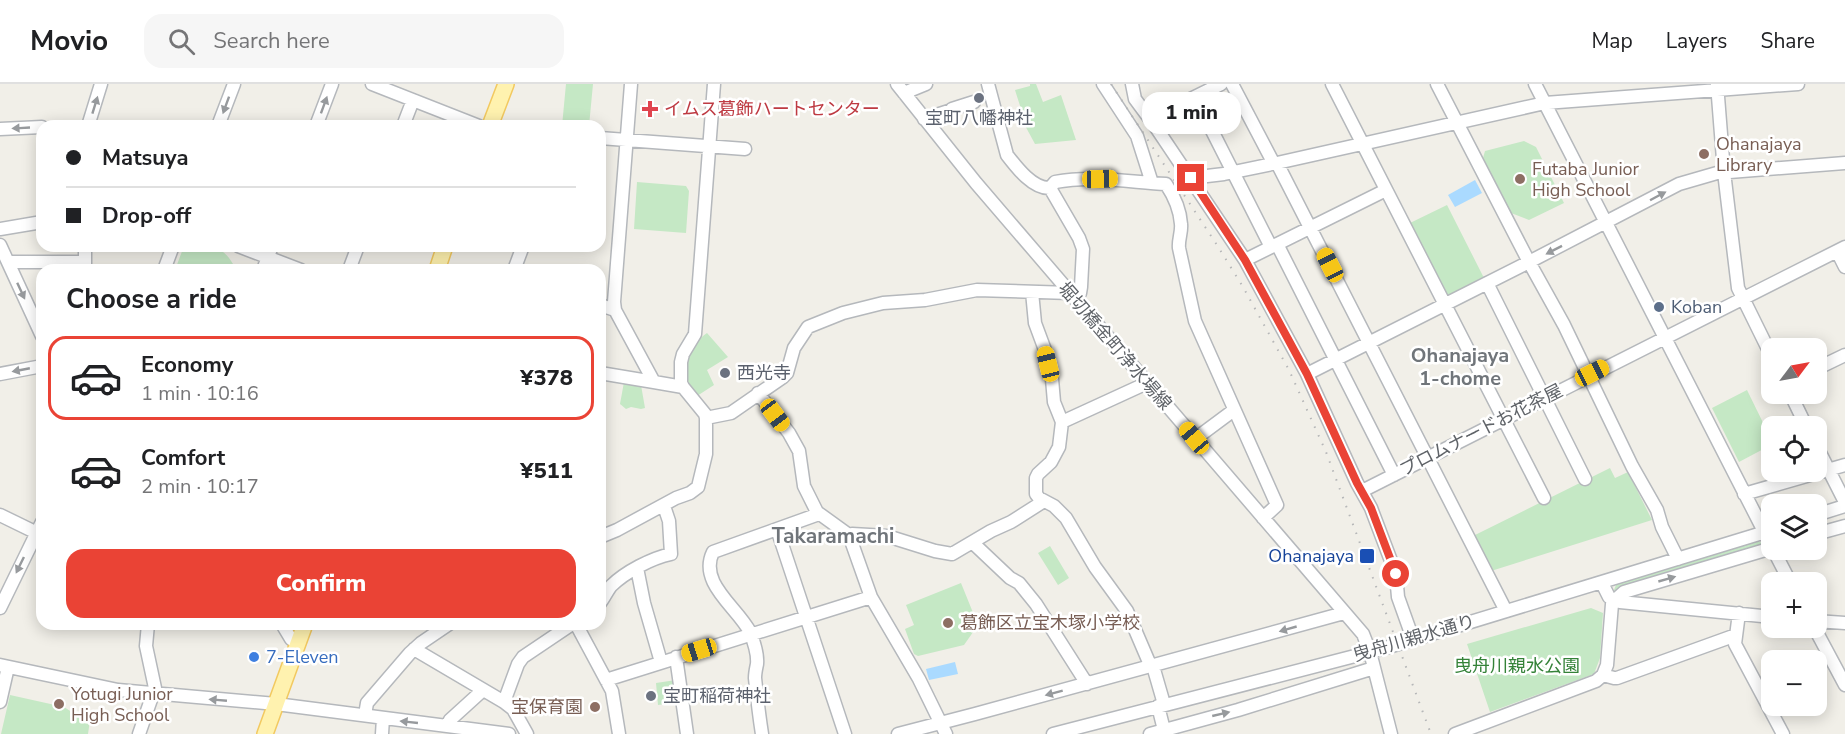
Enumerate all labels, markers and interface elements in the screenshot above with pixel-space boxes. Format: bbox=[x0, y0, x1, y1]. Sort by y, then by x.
search box bbox=[144, 14, 564, 68]
text: Movio bbox=[30, 22, 108, 60]
icon: search bbox=[165, 25, 198, 58]
text: Search here bbox=[213, 26, 330, 56]
text: Map bbox=[1591, 27, 1633, 55]
text: Layers bbox=[1666, 27, 1727, 55]
text: Share bbox=[1760, 27, 1815, 55]
marker: 宝町八幡神社 bbox=[972, 91, 986, 105]
callout: 1 min bbox=[1142, 91, 1240, 133]
one-way arrow bbox=[90, 96, 100, 114]
one-way arrow bbox=[221, 96, 230, 114]
one-way arrow bbox=[320, 96, 329, 114]
place label: イムス葛飾ハートセンター bbox=[664, 97, 880, 121]
text: 1 min bbox=[1165, 99, 1218, 126]
marker: イムス葛飾ハートセンター bbox=[641, 100, 659, 118]
place label: 宝町八幡神社 bbox=[925, 106, 1033, 130]
one-way arrow bbox=[11, 124, 30, 133]
place label: Ohanajaya Library bbox=[1716, 132, 1802, 177]
text: Matsuya bbox=[102, 143, 188, 173]
marker: Ohanajaya Library bbox=[1697, 147, 1711, 161]
place label: Futaba Junior High School bbox=[1532, 157, 1640, 202]
route end bbox=[1177, 164, 1204, 191]
car bbox=[1082, 170, 1118, 188]
marker: Futaba Junior High School bbox=[1513, 172, 1527, 186]
one-way arrow bbox=[1649, 191, 1666, 201]
text: Drop-off bbox=[102, 201, 191, 231]
car bbox=[1314, 245, 1346, 285]
one-way arrow bbox=[1545, 245, 1562, 255]
street label: 堀切橋金町浄水場線 bbox=[1053, 277, 1177, 415]
text: Choose a ride bbox=[66, 281, 237, 318]
one-way arrow bbox=[16, 282, 26, 300]
place label: Koban bbox=[1671, 295, 1722, 319]
marker: Koban bbox=[1652, 300, 1666, 314]
north arrow bbox=[1761, 338, 1827, 404]
map controls bbox=[1761, 338, 1827, 716]
district label: Ohanajaya 1-chome bbox=[1411, 342, 1509, 392]
car bbox=[1035, 344, 1061, 384]
text: Economy bbox=[141, 350, 233, 380]
icon: car bbox=[69, 351, 123, 405]
car bbox=[1572, 357, 1612, 389]
place label: 西光寺 bbox=[737, 361, 791, 385]
text: ¥378 bbox=[520, 363, 573, 393]
one-way arrow bbox=[11, 366, 30, 375]
marker: 西光寺 bbox=[718, 366, 732, 380]
street label: プロムナードお花茶屋 bbox=[1395, 378, 1567, 482]
text: 1 min · 10:16 bbox=[141, 380, 259, 407]
car bbox=[757, 395, 793, 435]
button: locate bbox=[1761, 416, 1827, 482]
car bbox=[1176, 418, 1212, 458]
text: Comfort bbox=[141, 443, 225, 473]
icon: car bbox=[69, 444, 123, 498]
text: ¥511 bbox=[520, 456, 573, 486]
text: 2 min · 10:17 bbox=[141, 473, 259, 500]
button: layers bbox=[1761, 494, 1827, 560]
district label: Takaramachi bbox=[772, 522, 894, 550]
place label: Ohanajaya bbox=[1268, 544, 1354, 568]
marker: Ohanajaya bbox=[1358, 547, 1376, 565]
button: Confirm bbox=[66, 549, 576, 618]
one-way arrow bbox=[16, 556, 25, 573]
route start bbox=[1382, 560, 1409, 587]
button: + bbox=[1761, 572, 1827, 638]
one-way arrow bbox=[1658, 574, 1676, 583]
street label: 曳舟川親水通り bbox=[1350, 609, 1478, 667]
place label: 葛飾区立宝木塚小学校 bbox=[960, 611, 1140, 635]
marker: 葛飾区立宝木塚小学校 bbox=[941, 616, 955, 630]
one-way arrow bbox=[1279, 624, 1297, 634]
car bbox=[679, 636, 719, 664]
place label: 7-Eleven bbox=[266, 645, 339, 669]
marker: 7-Eleven bbox=[247, 650, 261, 664]
button: − bbox=[1761, 650, 1827, 716]
park label: 曳舟川親水公園 bbox=[1454, 654, 1580, 678]
place label: Yotugi Junior High School bbox=[70, 682, 173, 727]
place label: 宝町稲荷神社 bbox=[663, 684, 771, 708]
marker: 宝町稲荷神社 bbox=[644, 689, 658, 703]
one-way arrow bbox=[1045, 689, 1063, 698]
one-way arrow bbox=[208, 695, 227, 705]
place label: 宝保育園 bbox=[511, 695, 583, 719]
marker: Yotugi Junior High School bbox=[52, 697, 66, 711]
marker: 宝保育園 bbox=[588, 700, 602, 714]
one-way arrow bbox=[1211, 709, 1230, 719]
one-way arrow bbox=[400, 717, 419, 727]

